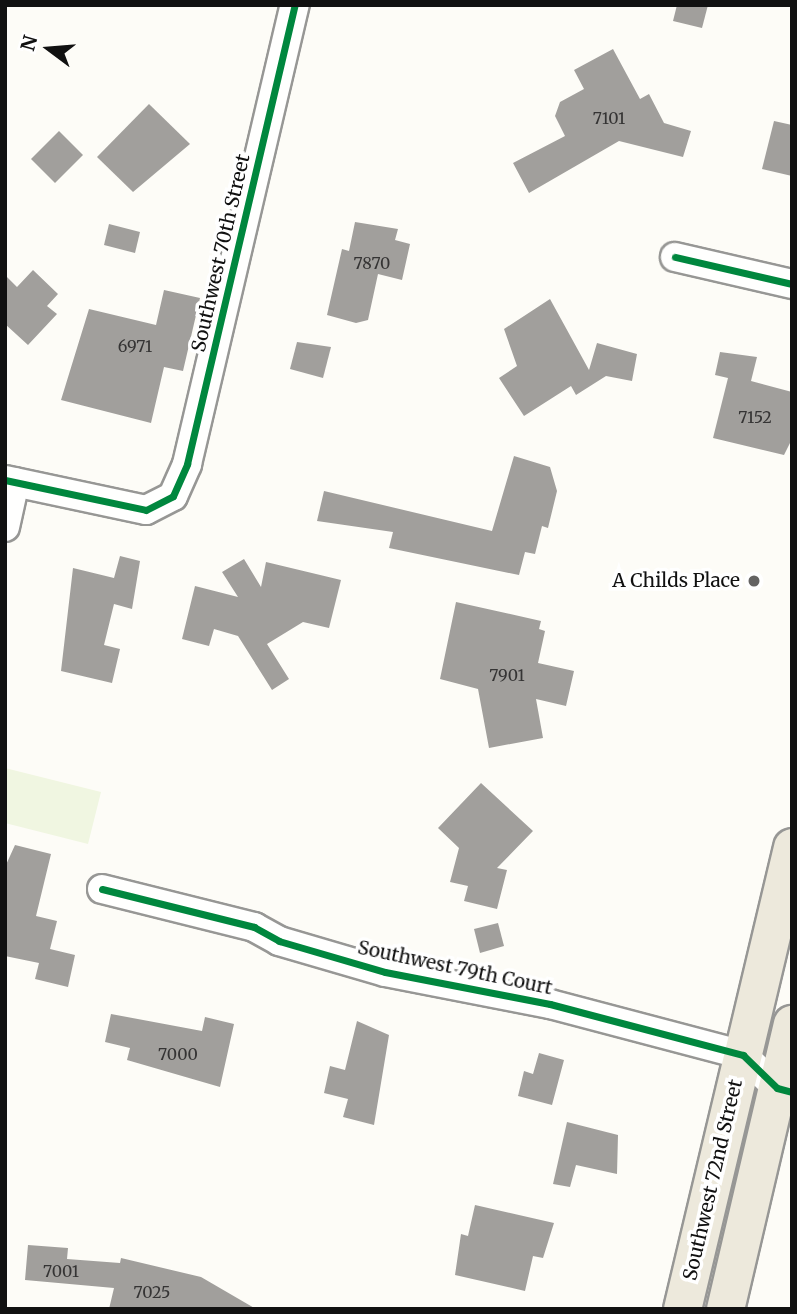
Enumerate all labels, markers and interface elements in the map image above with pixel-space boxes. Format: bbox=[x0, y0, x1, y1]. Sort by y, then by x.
north arrow bbox=[14, 14, 84, 84]
text: N bbox=[15, 33, 42, 54]
house number: 7101 bbox=[593, 108, 625, 128]
street label: Southwest 70th Street bbox=[187, 152, 255, 354]
house number: 7870 bbox=[354, 253, 390, 273]
house number: 6971 bbox=[118, 336, 152, 356]
house number: 7152 bbox=[738, 407, 772, 427]
place label: A Childs Place bbox=[612, 570, 740, 592]
marker: A Childs Place bbox=[746, 573, 762, 589]
house number: 7901 bbox=[489, 665, 525, 685]
street label: Southwest 79th Court bbox=[356, 936, 554, 1000]
house number: 7000 bbox=[158, 1044, 198, 1064]
street label: Southwest 72nd Street bbox=[679, 1077, 747, 1283]
house number: 7001 bbox=[43, 1261, 79, 1281]
house number: 7025 bbox=[134, 1282, 170, 1302]

